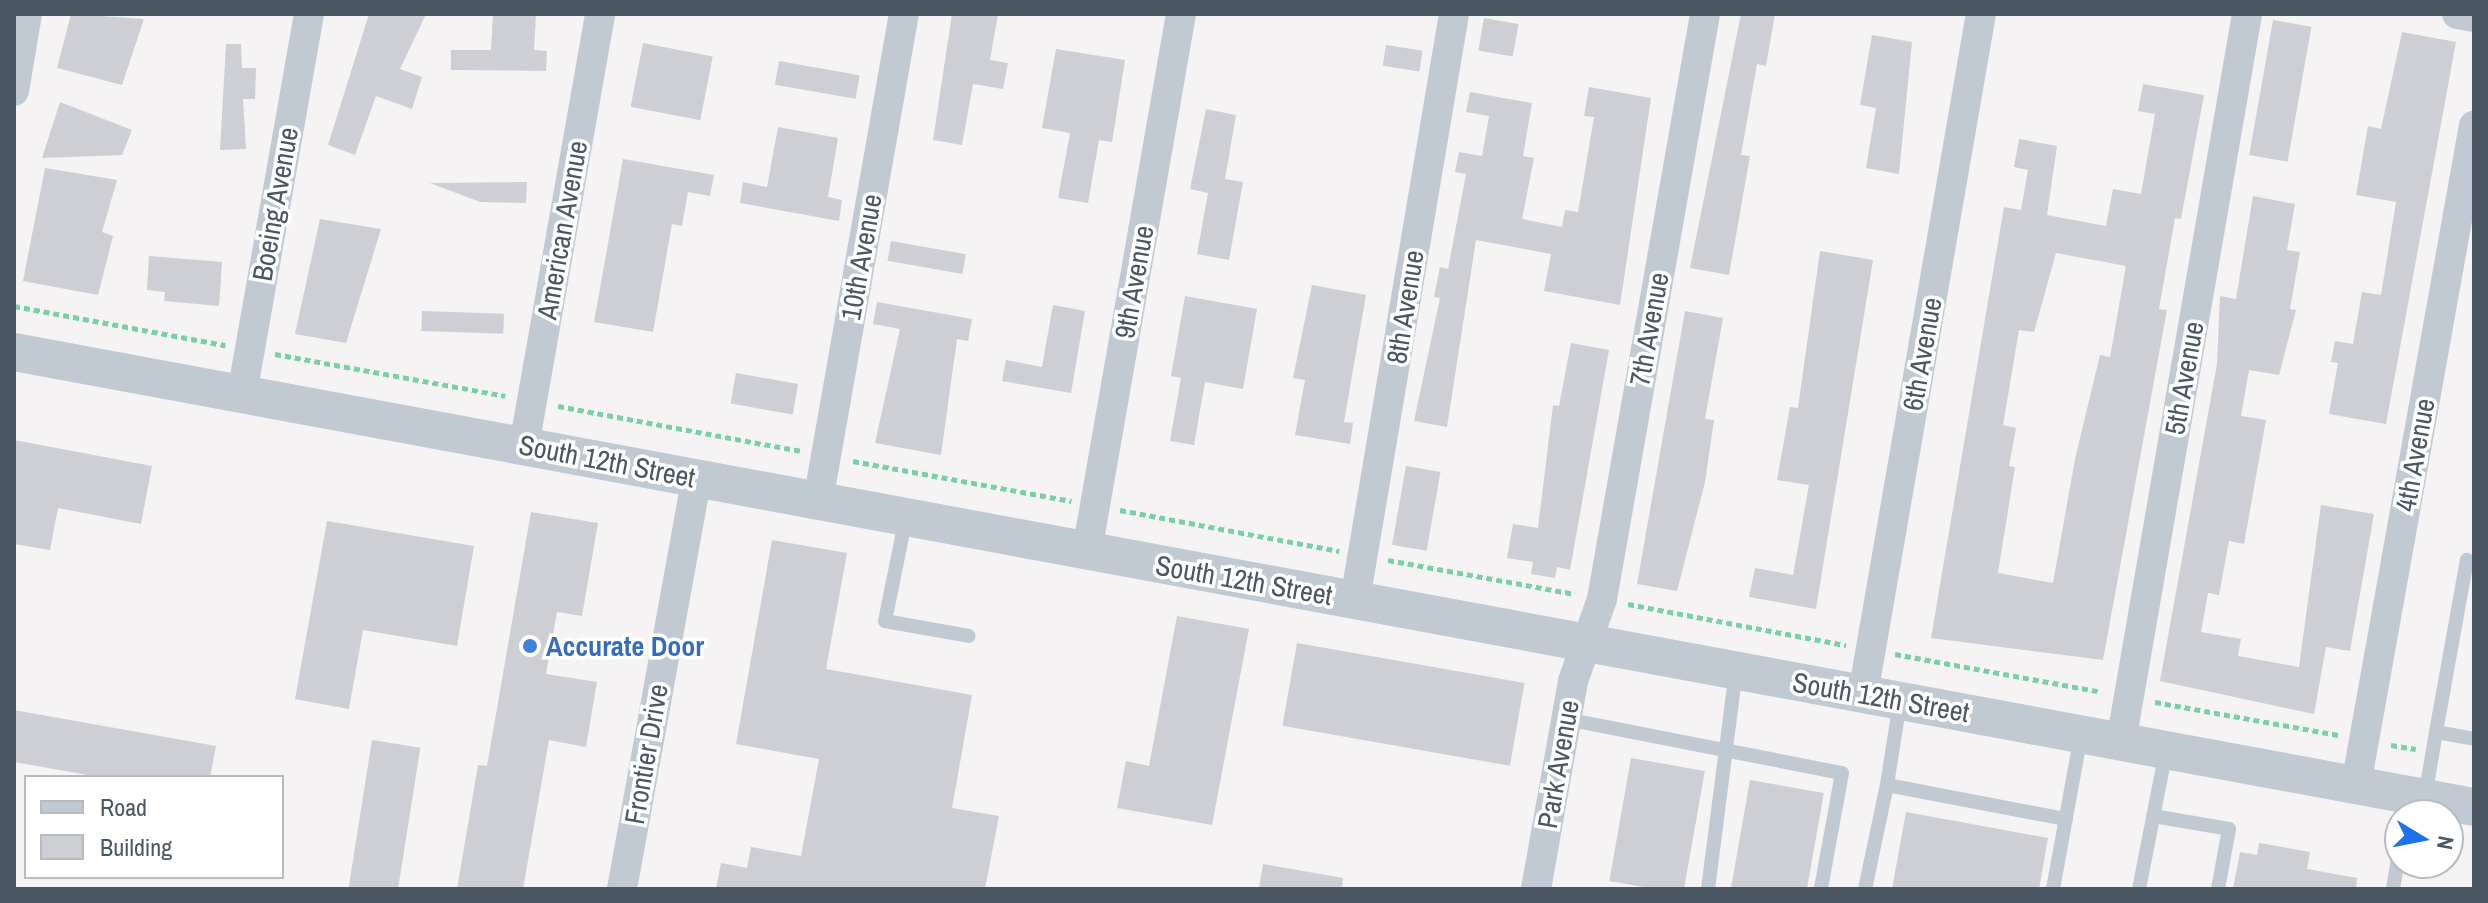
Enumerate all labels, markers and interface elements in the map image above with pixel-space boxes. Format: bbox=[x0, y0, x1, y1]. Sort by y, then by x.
street label: Boeing Avenue bbox=[245, 124, 305, 284]
street label: American Avenue bbox=[530, 137, 594, 323]
street label: 10th Avenue bbox=[833, 191, 889, 323]
street label: 9th Avenue bbox=[1107, 222, 1161, 342]
street label: 8th Avenue bbox=[1379, 247, 1431, 367]
street label: 7th Avenue bbox=[1622, 269, 1676, 389]
street label: 6th Avenue bbox=[1895, 294, 1949, 414]
street label: 5th Avenue bbox=[2157, 318, 2211, 438]
street label: 4th Avenue bbox=[2388, 395, 2442, 515]
street label: South 12th Street bbox=[516, 427, 698, 495]
street label: South 12th Street bbox=[1153, 548, 1335, 612]
place label: Accurate Door bbox=[546, 629, 704, 663]
marker: Accurate Door bbox=[521, 637, 539, 655]
street label: South 12th Street bbox=[1790, 665, 1972, 729]
street label: Frontier Drive bbox=[617, 681, 675, 827]
street label: Park Avenue bbox=[1530, 697, 1586, 831]
legend bbox=[24, 775, 284, 879]
text: Road bbox=[100, 791, 147, 823]
north arrow bbox=[2384, 799, 2464, 879]
text: Building bbox=[100, 831, 172, 863]
text: N bbox=[2430, 834, 2462, 852]

